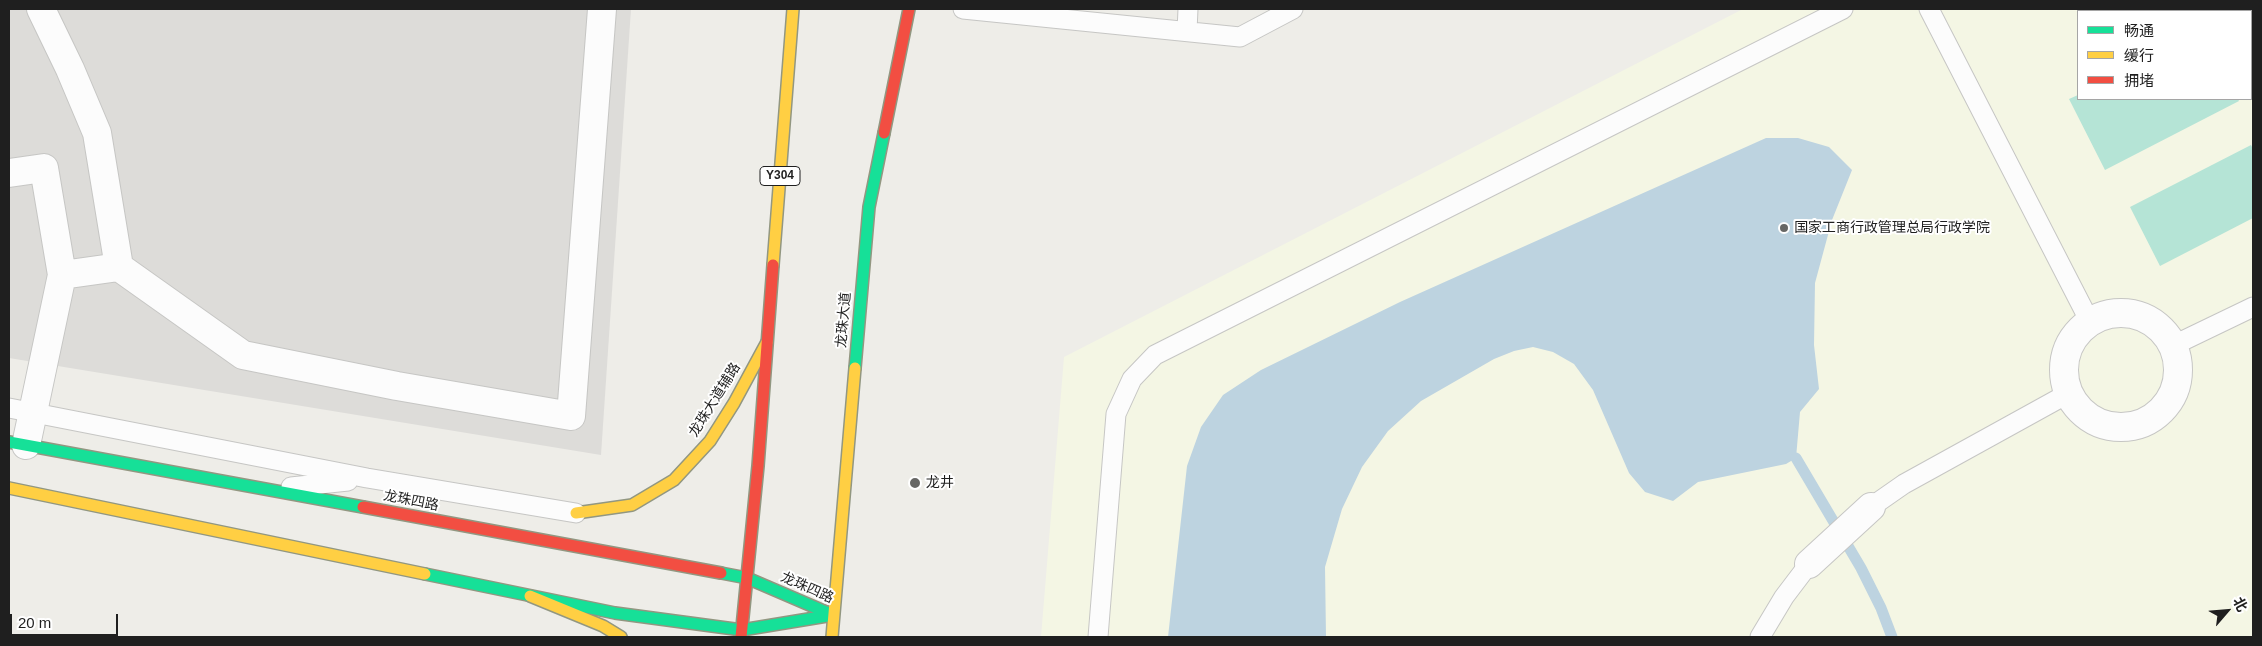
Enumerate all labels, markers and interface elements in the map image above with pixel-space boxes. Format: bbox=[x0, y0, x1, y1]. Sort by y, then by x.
legend bbox=[2077, 10, 2252, 100]
text: 畅通 bbox=[2124, 22, 2154, 39]
text: 缓行 bbox=[2124, 47, 2154, 64]
text: 拥堵 bbox=[2124, 72, 2154, 89]
road number: Y304 bbox=[760, 167, 800, 186]
place label: 国家工商行政管理总局行政学院 bbox=[1794, 220, 1990, 236]
marker: 国家工商行政管理总局行政学院 bbox=[1778, 222, 1790, 234]
street label: 龙珠大道 bbox=[833, 291, 855, 349]
street label: 龙珠大道辅路 bbox=[686, 360, 744, 440]
place label: 龙井 bbox=[926, 475, 954, 491]
marker: 龙井 bbox=[908, 476, 922, 490]
street label: 龙珠四路 bbox=[382, 487, 440, 515]
street label: 龙珠四路 bbox=[778, 569, 836, 607]
north arrow bbox=[2202, 586, 2252, 636]
text: 北 bbox=[2230, 594, 2251, 614]
scale bar bbox=[12, 604, 120, 636]
text: 20 m bbox=[18, 614, 51, 631]

